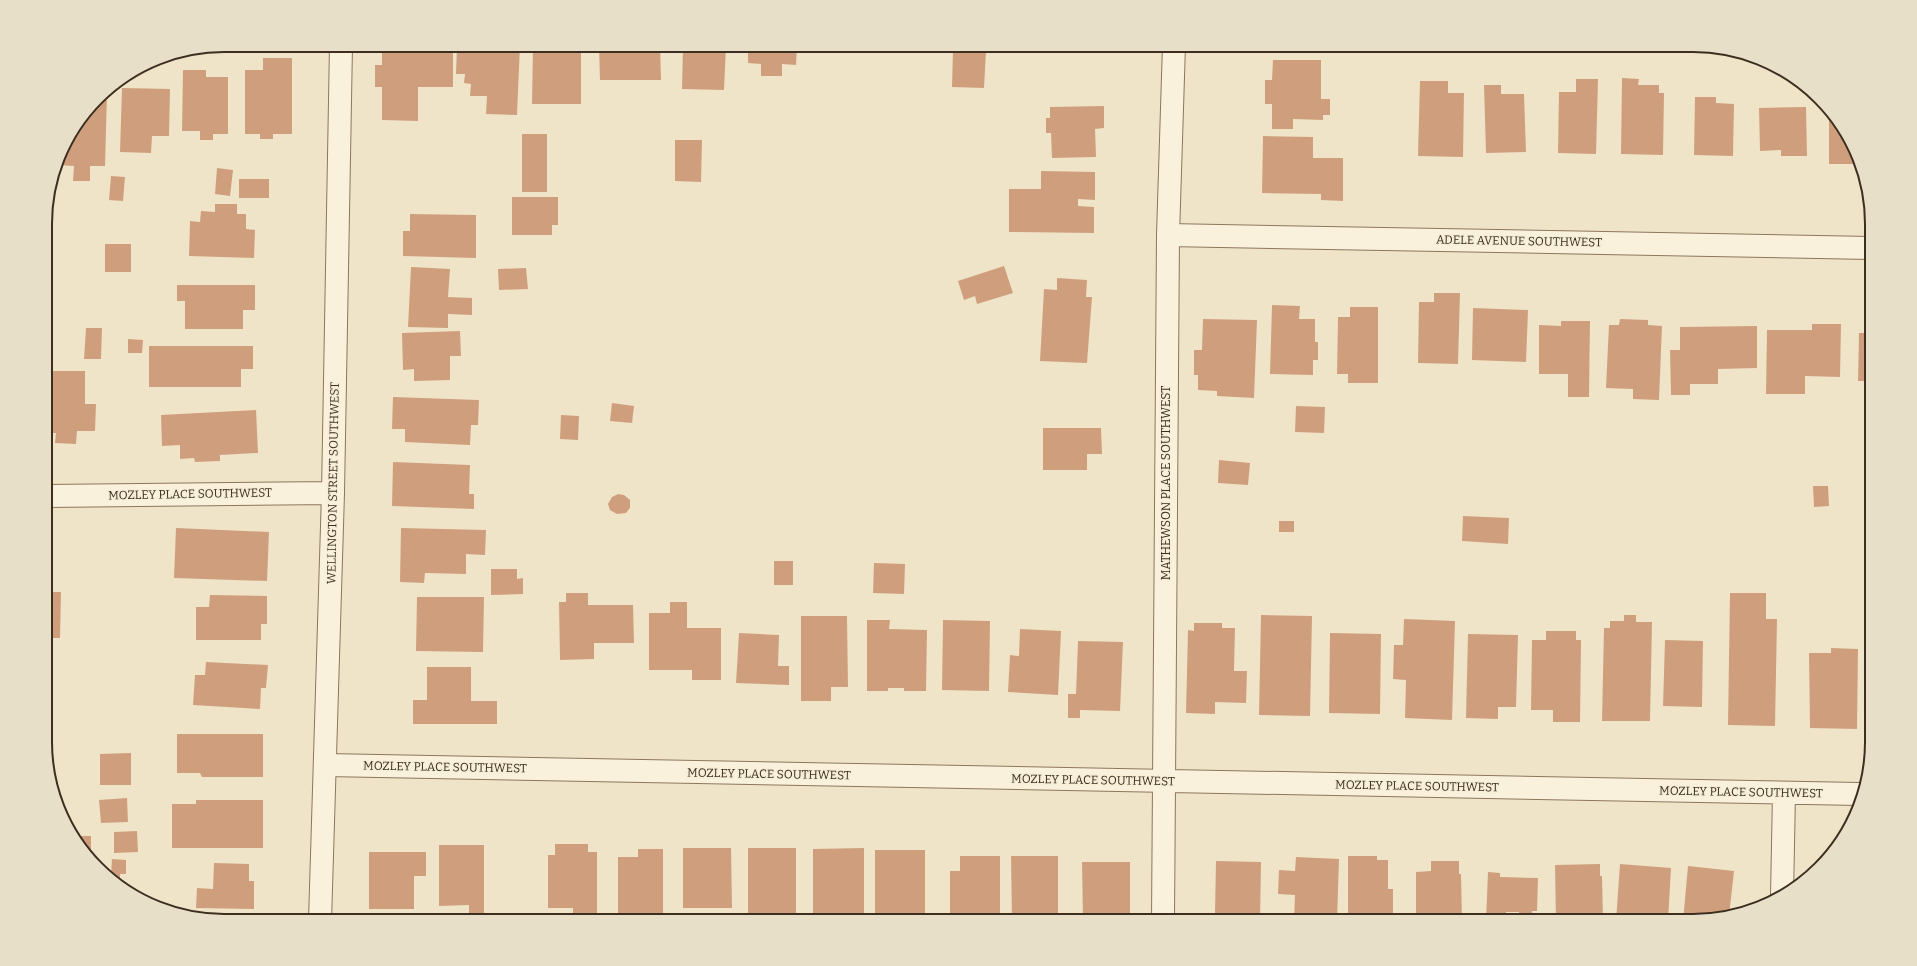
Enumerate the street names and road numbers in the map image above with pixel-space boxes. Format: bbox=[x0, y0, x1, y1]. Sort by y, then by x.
street label: ADELE AVENUE SOUTHWEST bbox=[1436, 233, 1602, 249]
street label: WELLINGTON STREET SOUTHWEST bbox=[324, 382, 342, 584]
street label: MATHEWSON PLACE SOUTHWEST bbox=[1159, 386, 1173, 580]
street label: MOZLEY PLACE SOUTHWEST bbox=[108, 486, 272, 502]
street label: MOZLEY PLACE SOUTHWEST bbox=[363, 759, 527, 775]
street label: MOZLEY PLACE SOUTHWEST bbox=[687, 766, 851, 782]
street label: MOZLEY PLACE SOUTHWEST bbox=[1011, 772, 1175, 788]
street label: MOZLEY PLACE SOUTHWEST bbox=[1335, 778, 1499, 794]
street label: MOZLEY PLACE SOUTHWEST bbox=[1659, 784, 1823, 800]

